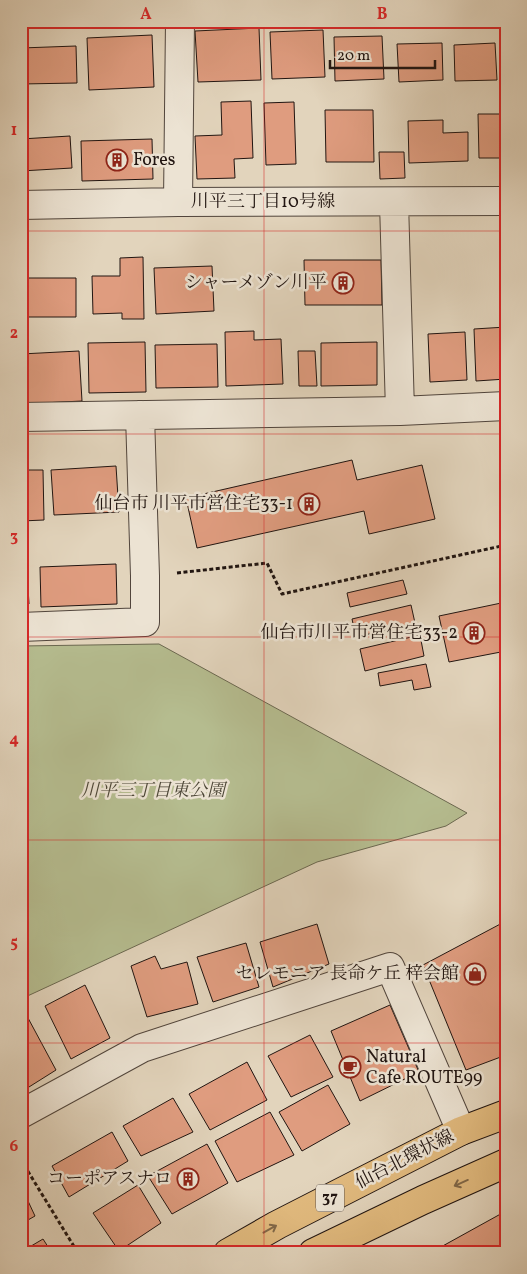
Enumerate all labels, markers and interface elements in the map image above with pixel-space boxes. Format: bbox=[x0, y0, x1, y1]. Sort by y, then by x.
text: A bbox=[140, 4, 152, 26]
text: B bbox=[377, 4, 388, 26]
scale bar bbox=[330, 38, 434, 70]
text: 20 m bbox=[337, 46, 370, 67]
text: 1 bbox=[11, 120, 17, 142]
building icon: Fores bbox=[105, 148, 129, 172]
place label: Fores bbox=[133, 148, 176, 173]
street label: 川平三丁目10号線 bbox=[191, 190, 335, 215]
place label: シャーメゾン川平 bbox=[185, 271, 327, 296]
building icon: シャーメゾン川平 bbox=[331, 271, 355, 295]
text: 2 bbox=[10, 323, 18, 345]
place label: 仙台市 川平市営住宅33-1 bbox=[95, 492, 293, 517]
building icon: 仙台市 川平市営住宅33-1 bbox=[297, 492, 321, 516]
text: 3 bbox=[10, 526, 18, 548]
place label: 仙台市川平市営住宅33-2 bbox=[260, 621, 458, 646]
building icon: 仙台市川平市営住宅33-2 bbox=[462, 621, 486, 645]
text: 4 bbox=[9, 729, 19, 751]
park label: 川平三丁目東公園 bbox=[81, 779, 228, 804]
text: 5 bbox=[10, 932, 18, 954]
place label: セレモニア 長命ケ丘 梓会館 bbox=[236, 962, 459, 987]
shop icon: セレモニア 長命ケ丘 梓会館 bbox=[463, 962, 487, 986]
place label: Natural Cafe ROUTE99 bbox=[366, 1045, 482, 1091]
cafe icon: Natural Cafe ROUTE99 bbox=[338, 1055, 362, 1079]
street label: 仙台北環状線 bbox=[351, 1124, 459, 1196]
text: 6 bbox=[10, 1136, 19, 1158]
place label: コーポアスナロ bbox=[47, 1167, 172, 1192]
building icon: コーポアスナロ bbox=[176, 1167, 200, 1191]
one-way arrow bbox=[454, 1178, 469, 1188]
road number: 37 bbox=[316, 1184, 344, 1212]
one-way arrow bbox=[263, 1223, 277, 1233]

